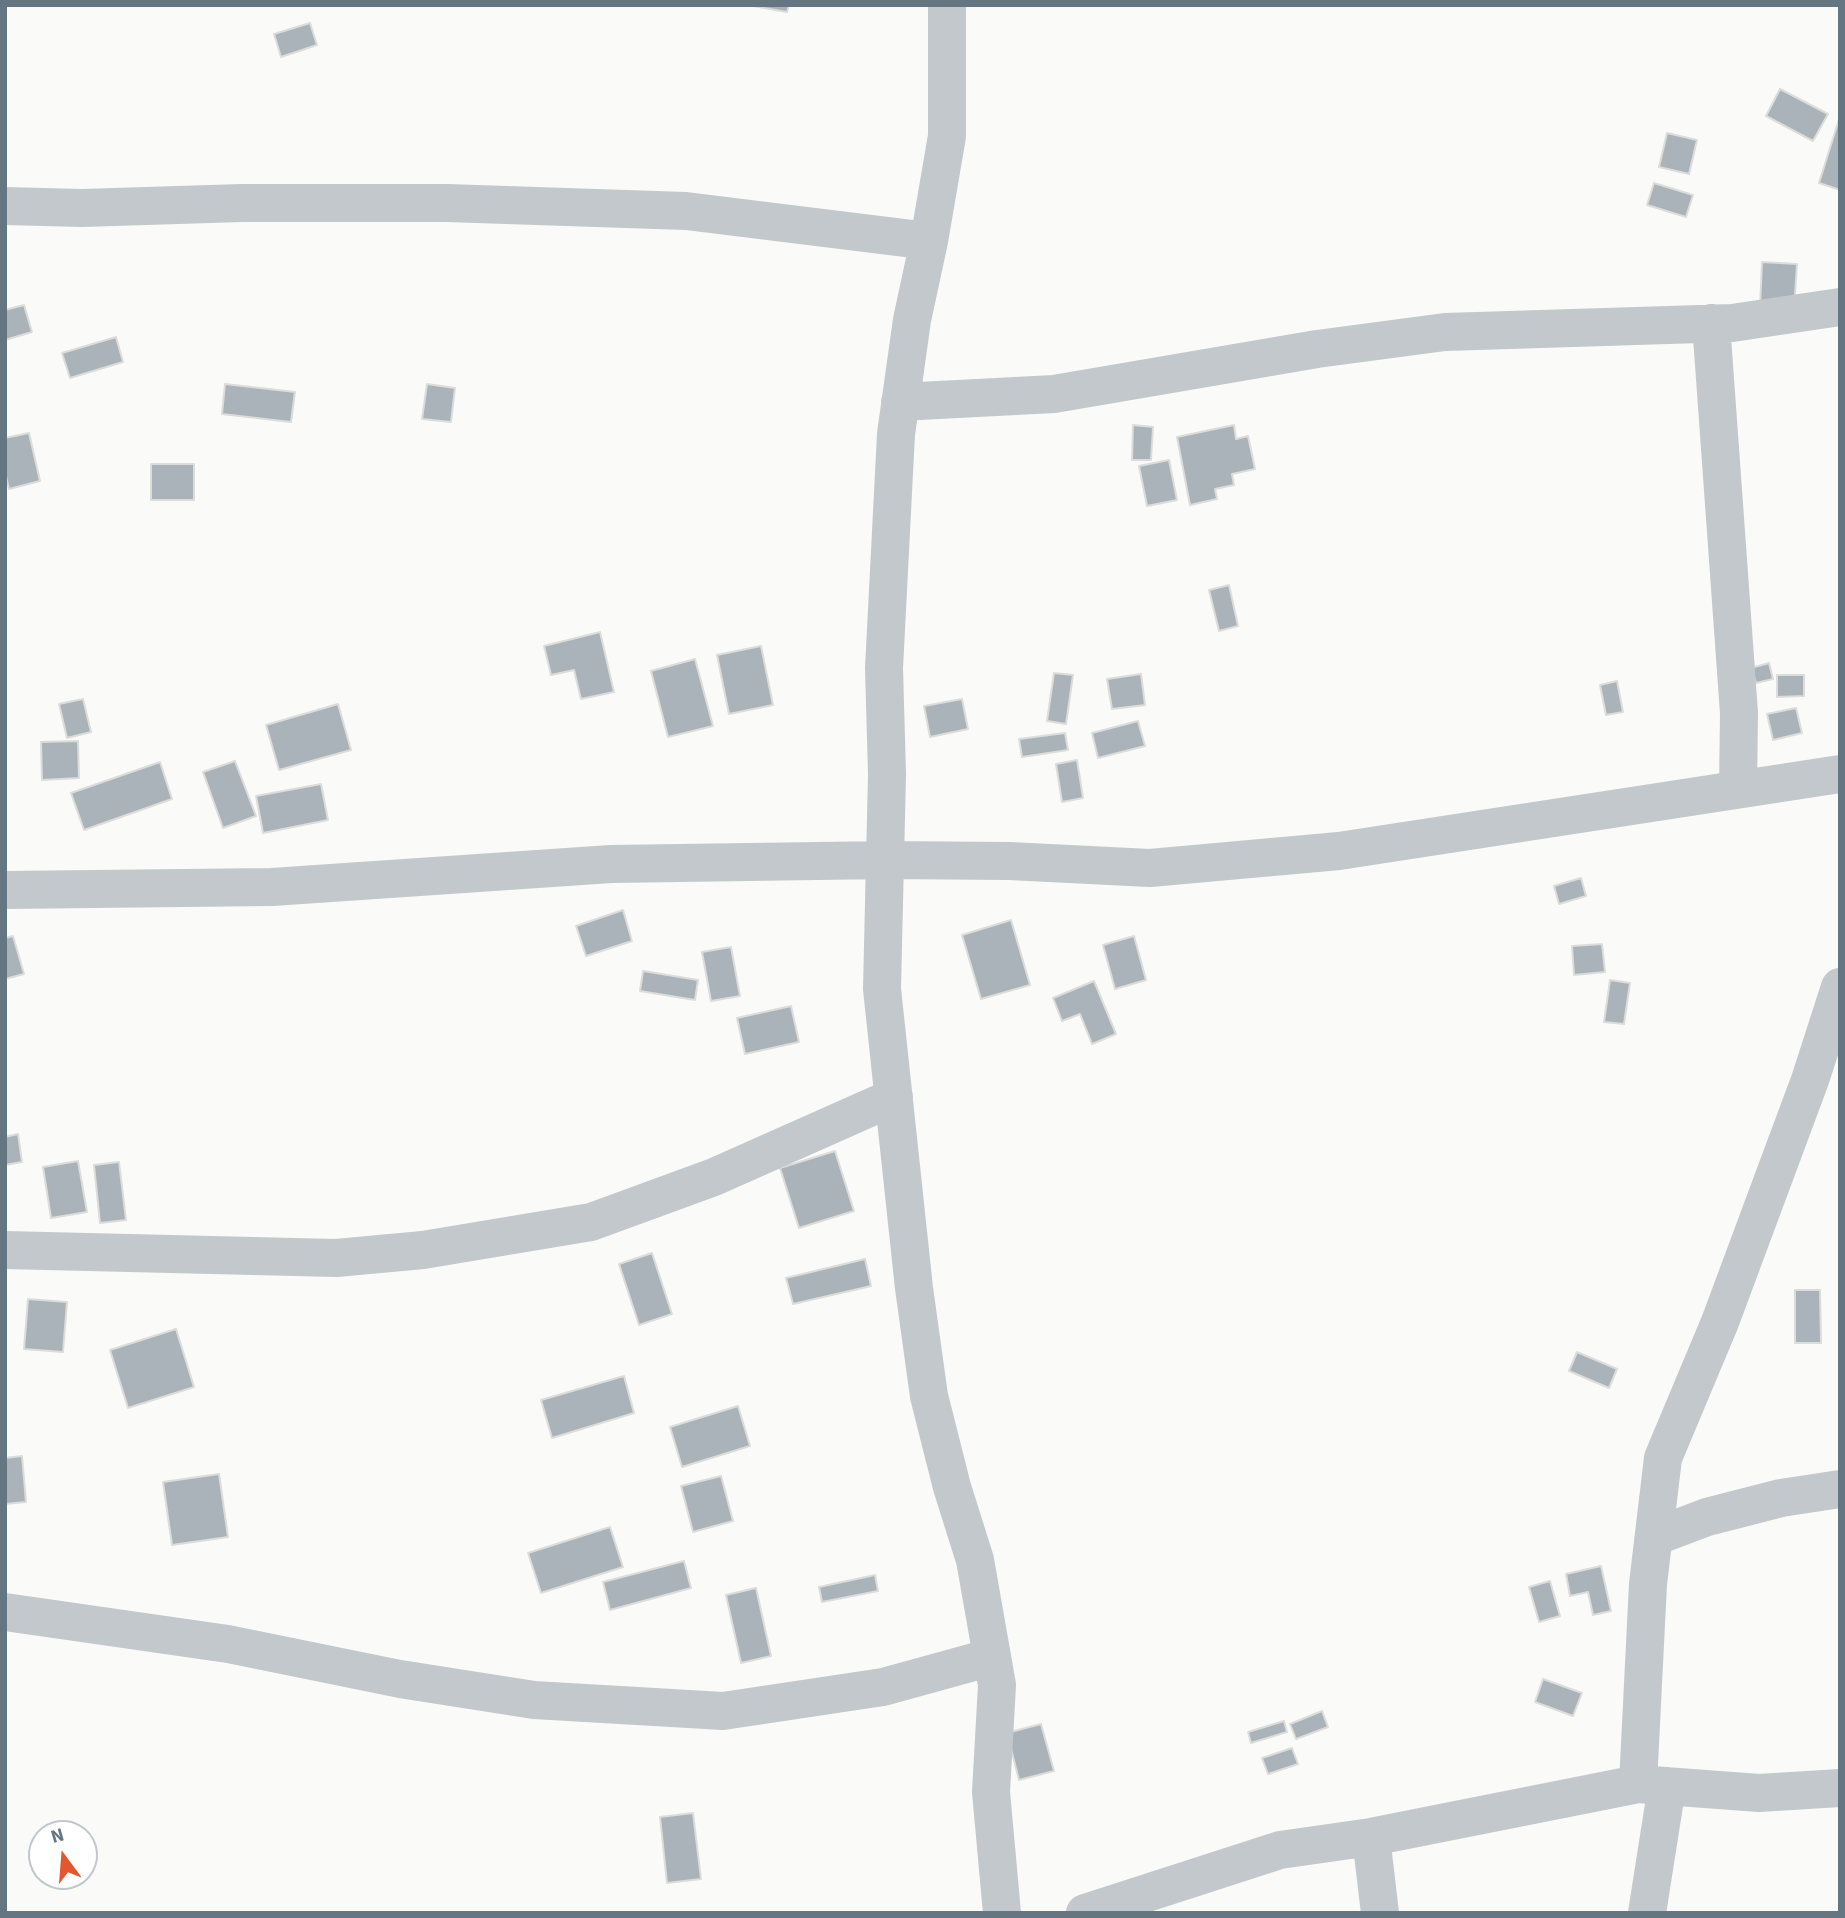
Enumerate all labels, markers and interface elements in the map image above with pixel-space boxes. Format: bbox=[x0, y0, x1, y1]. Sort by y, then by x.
north arrow bbox=[28, 1820, 98, 1890]
text: N bbox=[48, 1822, 67, 1851]

